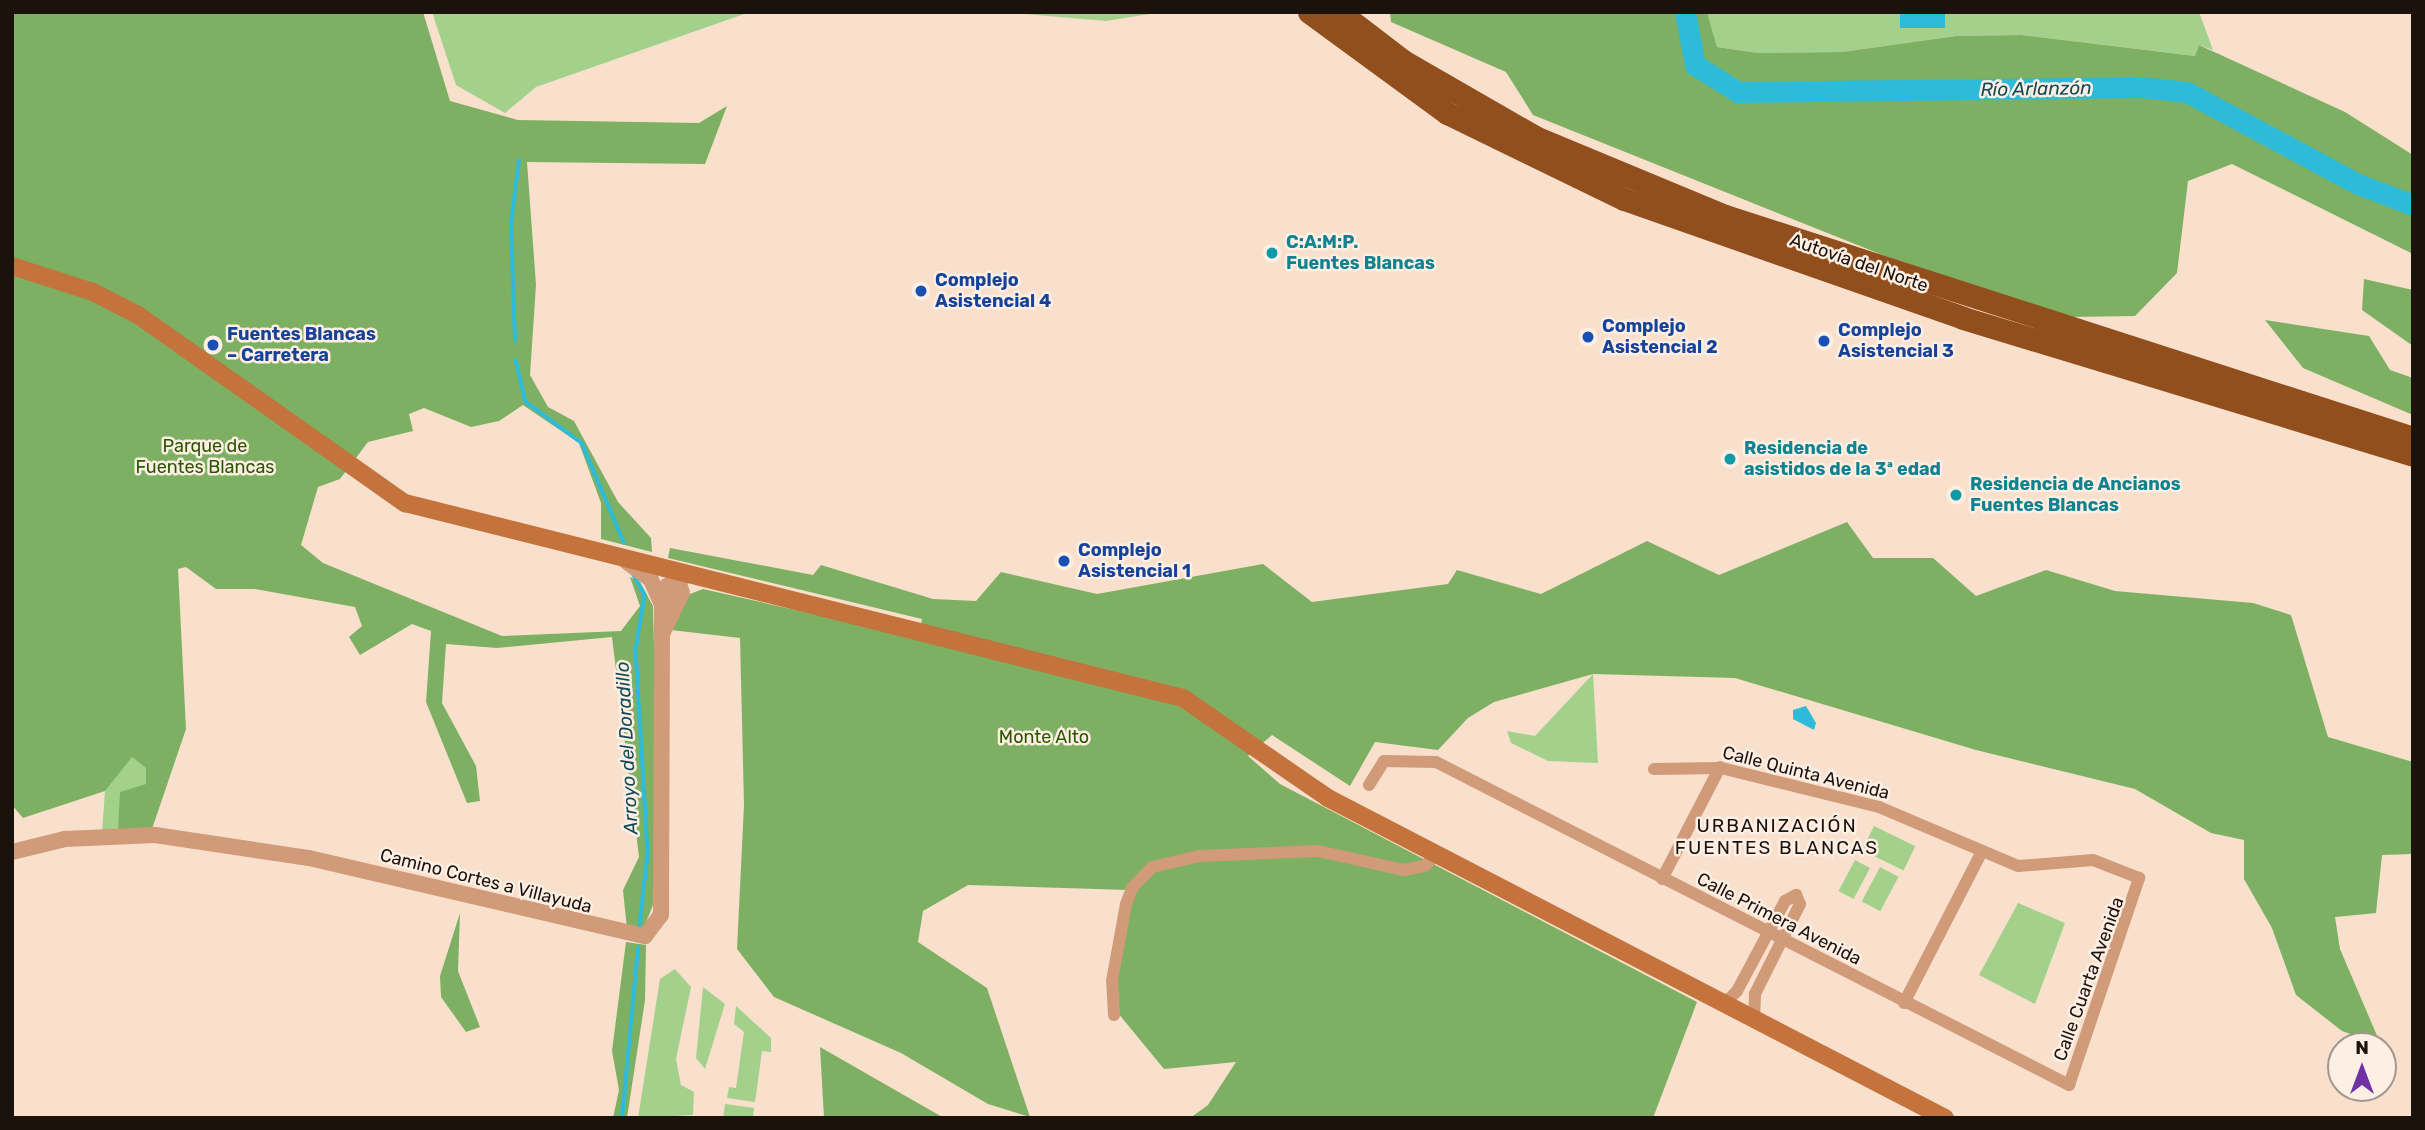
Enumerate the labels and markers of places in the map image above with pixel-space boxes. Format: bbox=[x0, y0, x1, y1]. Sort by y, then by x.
place label: C:A:M:P. Fuentes Blancas bbox=[1286, 232, 1435, 274]
marker: C:A:M:P. Fuentes Blancas bbox=[1264, 245, 1280, 261]
place label: Complejo Asistencial 4 bbox=[935, 270, 1051, 312]
marker: Complejo Asistencial 4 bbox=[913, 283, 929, 299]
place label: Complejo Asistencial 2 bbox=[1602, 316, 1718, 358]
place label: Complejo Asistencial 3 bbox=[1838, 320, 1954, 362]
place label: Fuentes Blancas – Carretera bbox=[227, 324, 376, 366]
marker: Complejo Asistencial 2 bbox=[1580, 329, 1596, 345]
marker: Complejo Asistencial 3 bbox=[1816, 333, 1832, 349]
marker: Fuentes Blancas – Carretera bbox=[205, 337, 221, 353]
place label: Residencia de asistidos de la 3ª edad bbox=[1744, 438, 1941, 480]
marker: Residencia de asistidos de la 3ª edad bbox=[1722, 451, 1738, 467]
place label: Residencia de Ancianos Fuentes Blancas bbox=[1970, 474, 2181, 516]
marker: Residencia de Ancianos Fuentes Blancas bbox=[1948, 487, 1964, 503]
place label: Complejo Asistencial 1 bbox=[1078, 540, 1191, 582]
marker: Complejo Asistencial 1 bbox=[1056, 553, 1072, 569]

